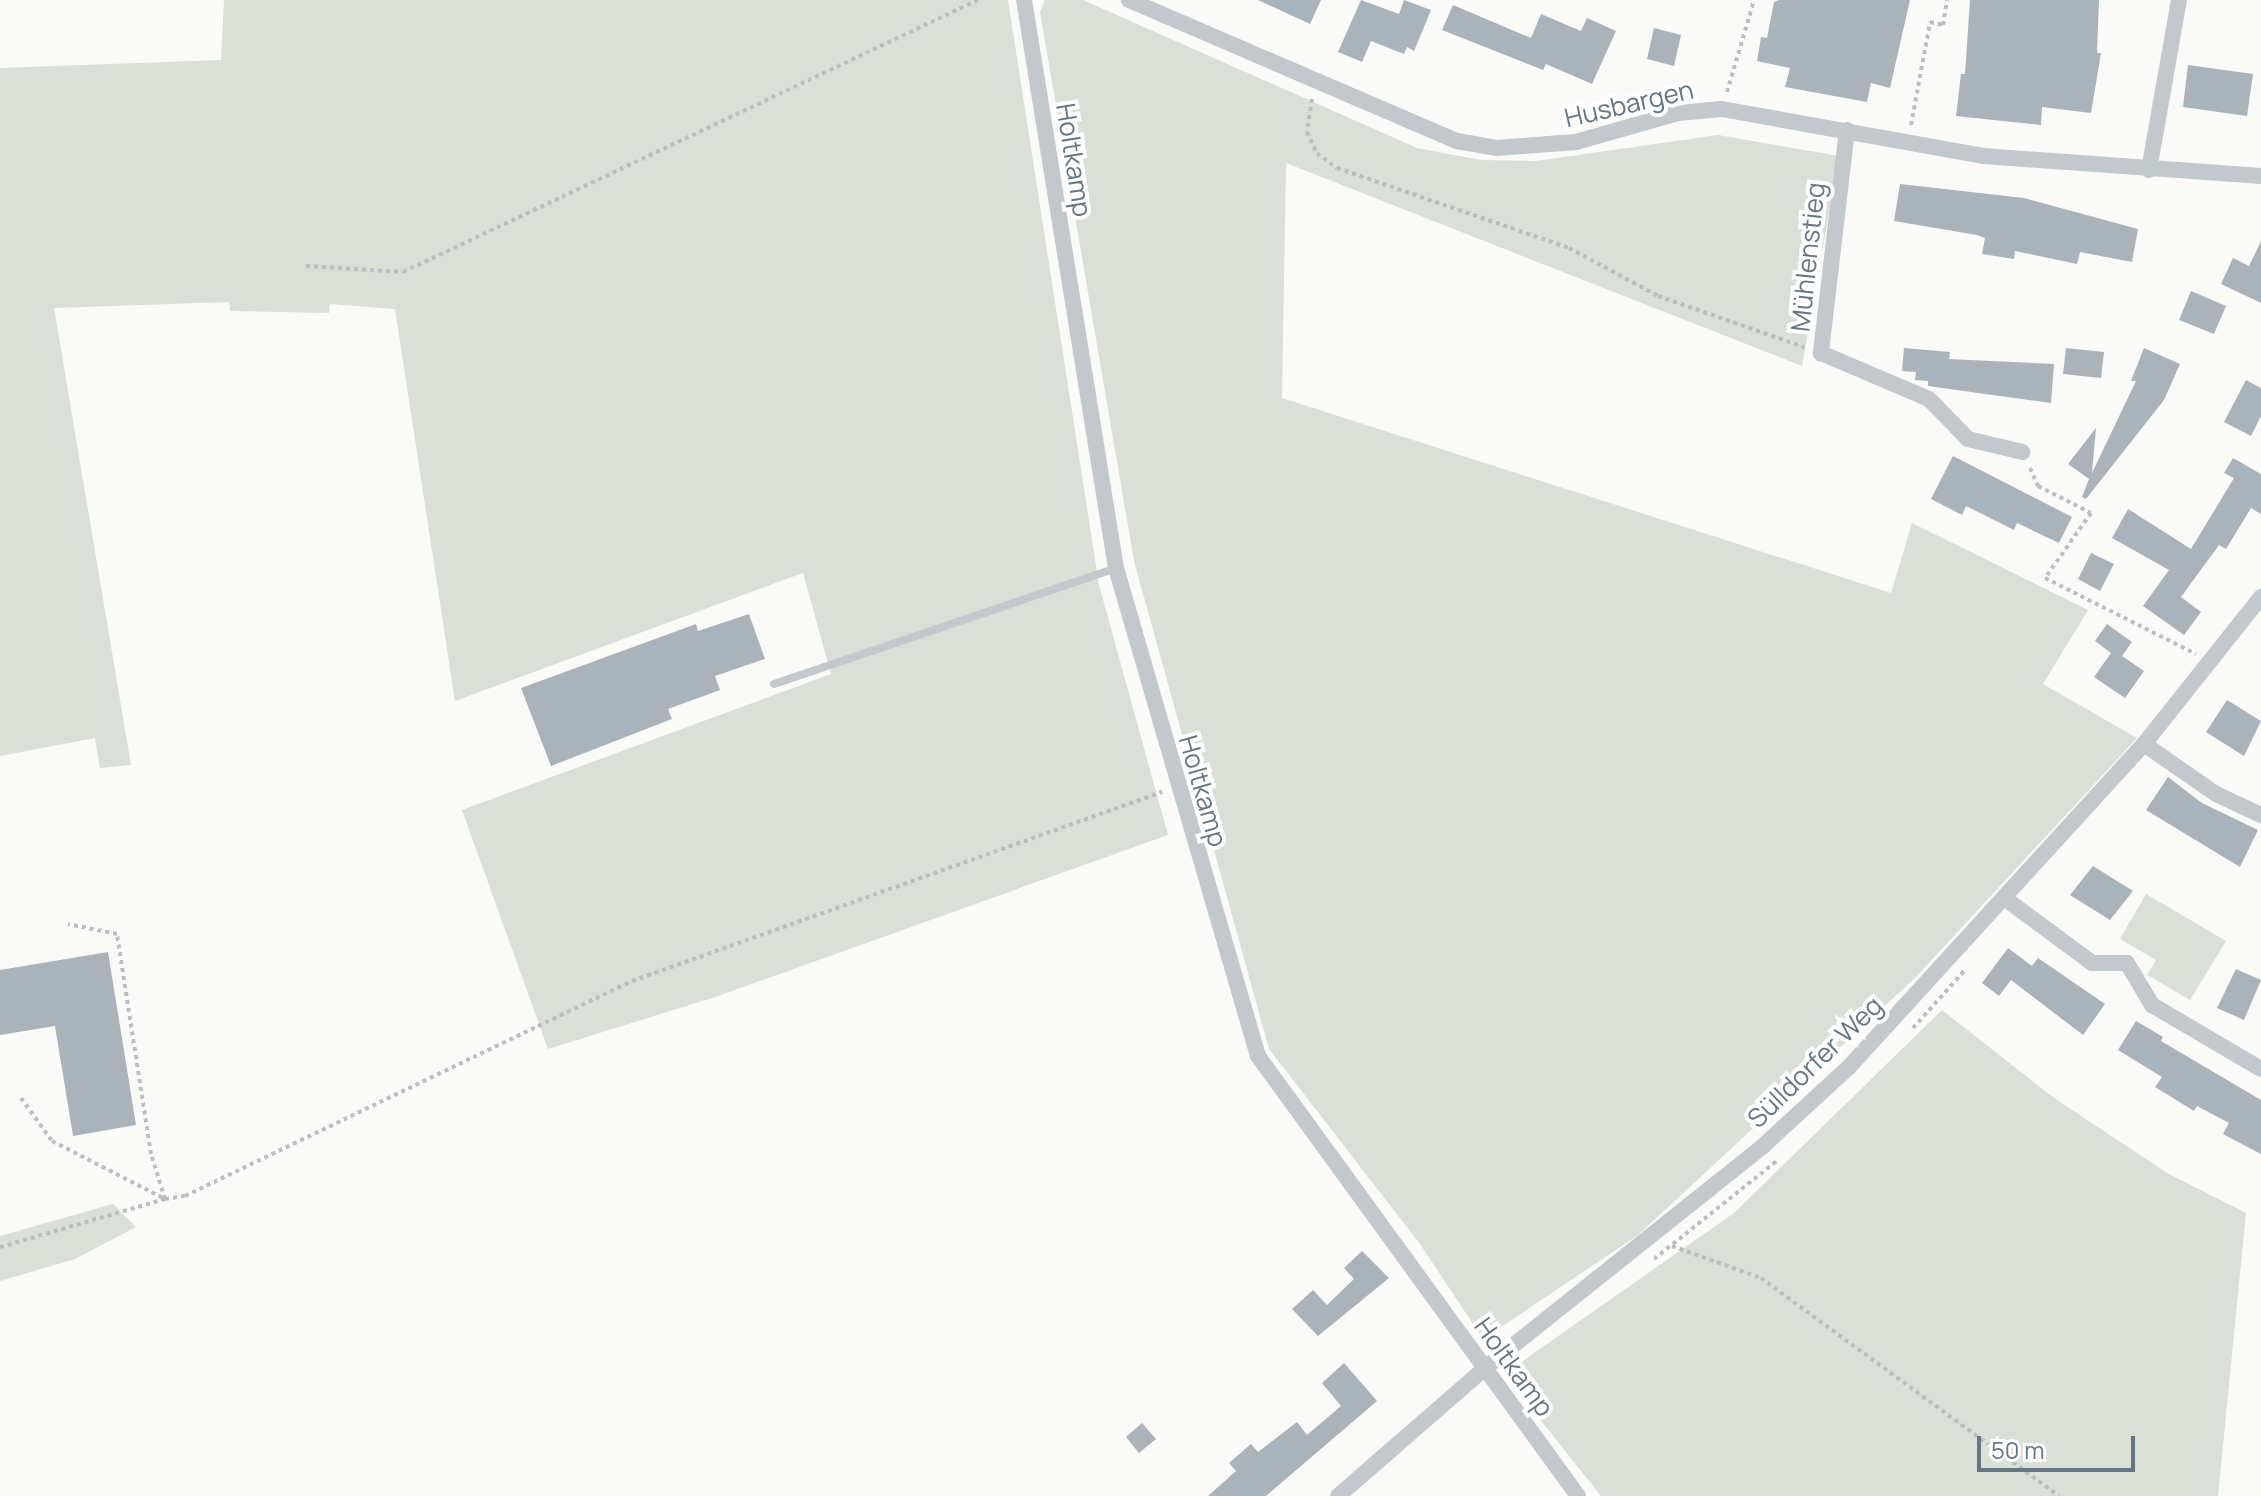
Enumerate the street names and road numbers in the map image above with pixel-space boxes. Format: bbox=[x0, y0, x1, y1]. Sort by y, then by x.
street label: Husbargen bbox=[1562, 74, 1696, 134]
street label: Holtkamp bbox=[1050, 101, 1098, 219]
street label: Mühlenstieg bbox=[1785, 181, 1831, 333]
street label: Holtkamp bbox=[1172, 732, 1234, 850]
street label: Sülldorfer Weg bbox=[1741, 990, 1889, 1134]
street label: Holtkamp bbox=[1468, 1312, 1560, 1422]

